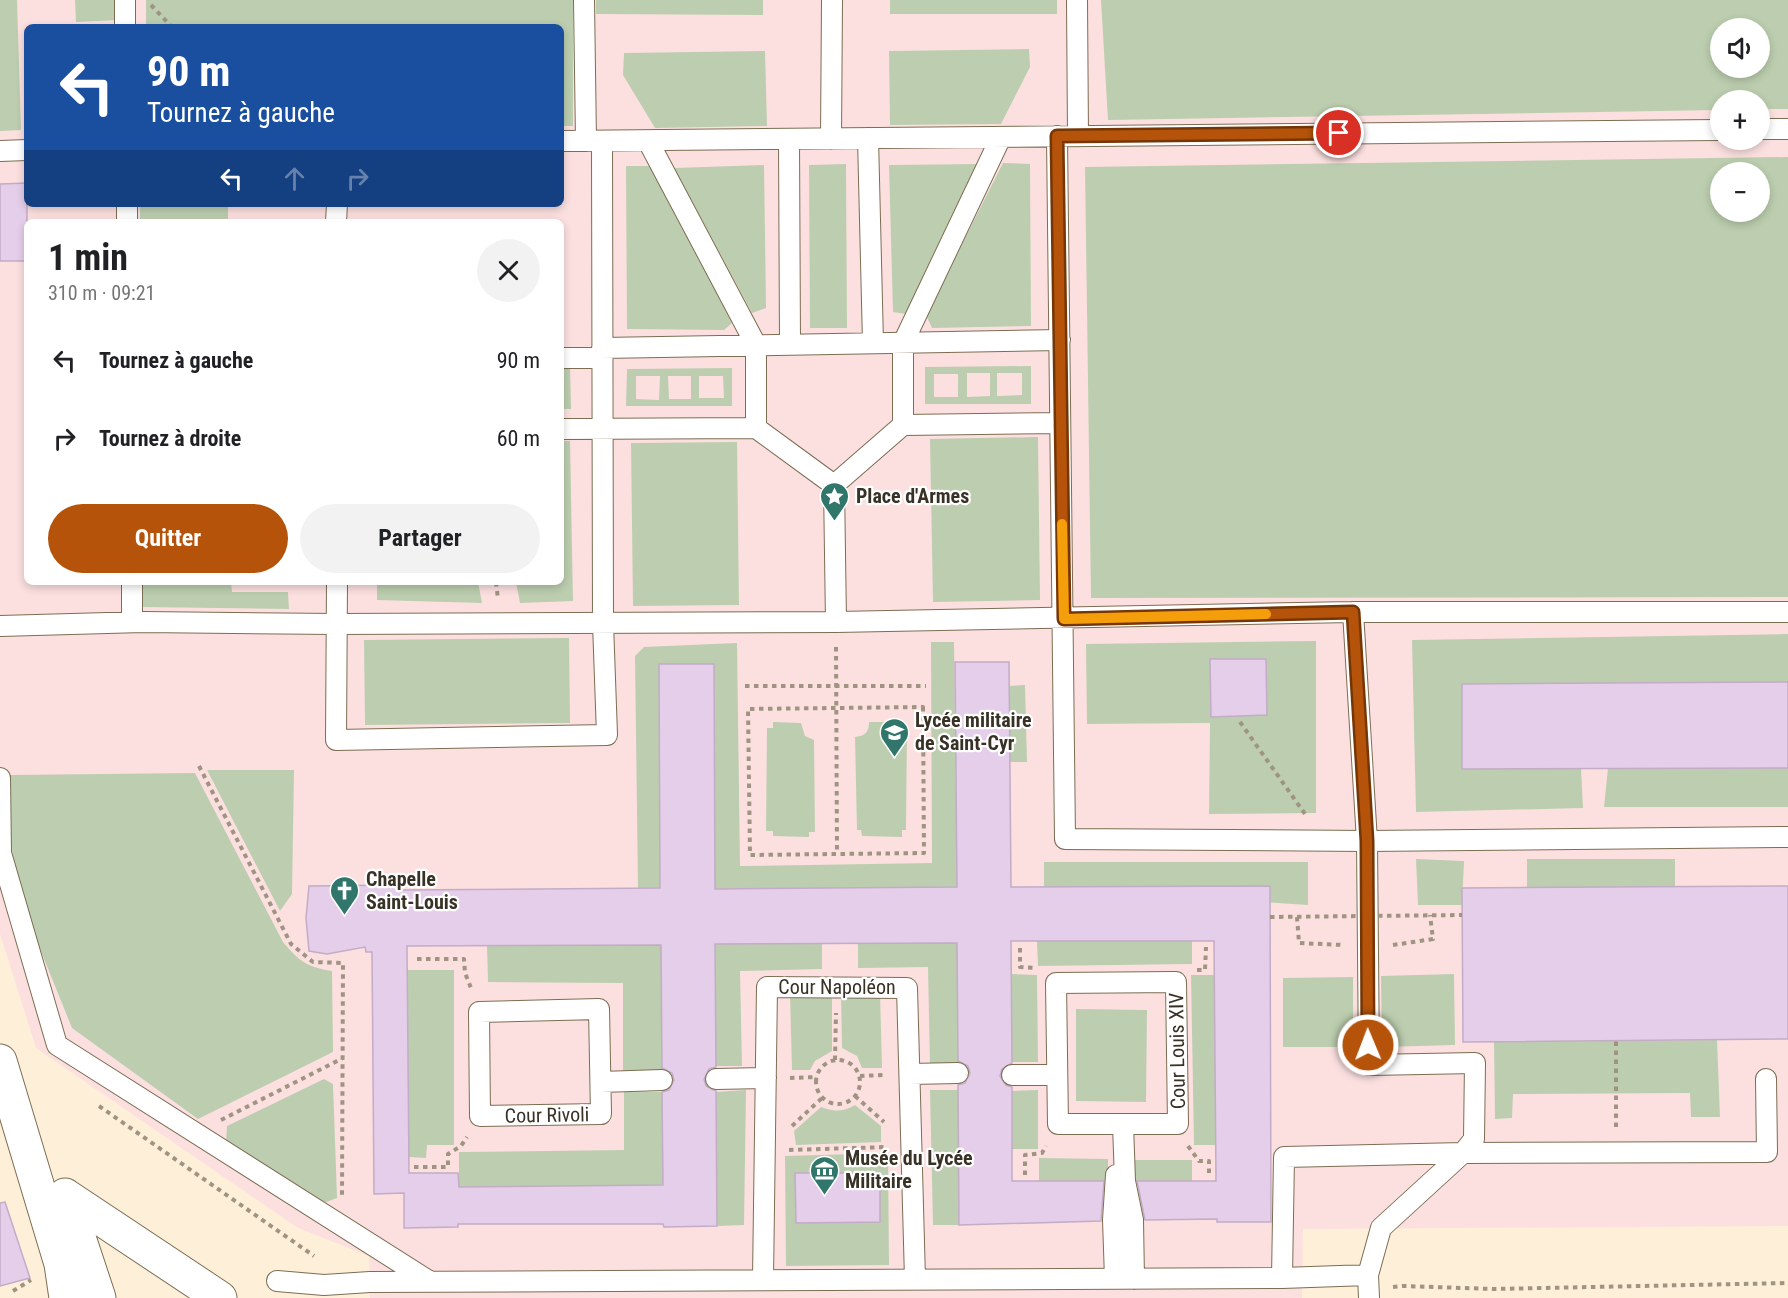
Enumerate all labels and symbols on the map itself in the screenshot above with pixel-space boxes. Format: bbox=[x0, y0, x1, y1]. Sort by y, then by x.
pin bbox=[1313, 107, 1364, 158]
place icon: Place d'Armes bbox=[819, 480, 851, 522]
place label: Place d'Armes bbox=[856, 484, 969, 508]
place label: Lycée militaire de Saint-Cyr bbox=[915, 708, 1032, 755]
school or university icon: Lycée militaire de Saint-Cyr bbox=[878, 716, 910, 758]
place label: Chapelle Saint-Louis bbox=[366, 867, 458, 914]
church icon: Chapelle Saint-Louis bbox=[329, 874, 361, 916]
street label: Cour Napoléon bbox=[778, 975, 896, 999]
street label: Cour Louis XIV bbox=[1164, 993, 1190, 1109]
position arrow bbox=[1336, 1013, 1400, 1077]
street label: Cour Rivoli bbox=[505, 1102, 589, 1128]
place label: Musée du Lycée Militaire bbox=[845, 1146, 973, 1193]
museum icon: Musée du Lycée Militaire bbox=[808, 1154, 840, 1196]

